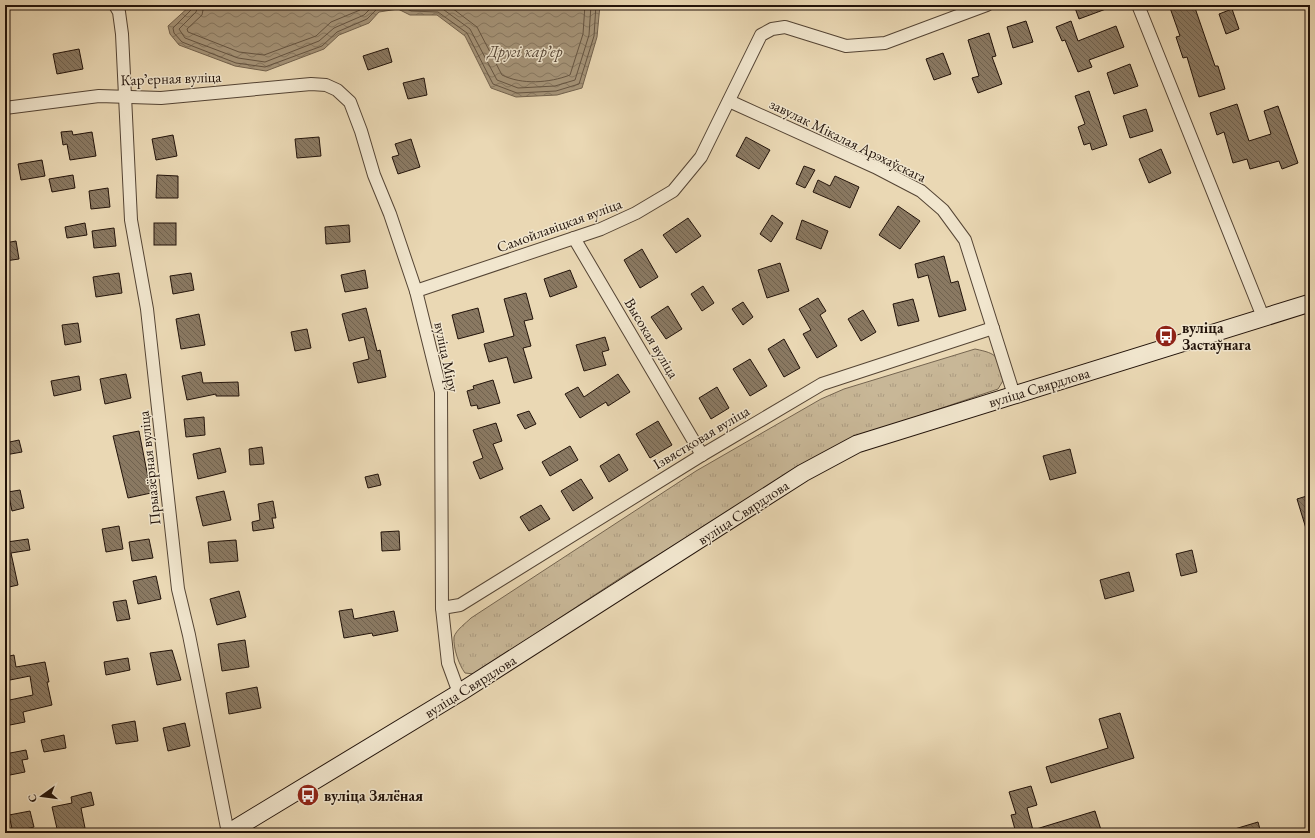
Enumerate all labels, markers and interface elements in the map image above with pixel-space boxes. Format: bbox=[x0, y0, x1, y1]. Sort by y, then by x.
water label: Другі карʼер bbox=[486, 41, 562, 62]
street label: Карʼерная вуліца bbox=[120, 67, 222, 89]
street label: завулак Мікалая Арэхаўскага bbox=[766, 94, 930, 186]
street label: Самойлавіцкая вуліца bbox=[494, 194, 624, 256]
street label: Высокая вуліца bbox=[620, 294, 684, 382]
place label: вуліца Застаўнага bbox=[1182, 318, 1251, 354]
street label: вуліца Міру bbox=[430, 320, 464, 394]
bus stop icon: вуліца Застаўнага bbox=[1153, 323, 1179, 349]
street label: вуліца Свярдлова bbox=[986, 363, 1092, 411]
street label: Ізвястковая вуліца bbox=[649, 401, 753, 473]
street label: Прыазёрная вуліца bbox=[134, 410, 164, 526]
street label: вуліца Свярдлова bbox=[694, 475, 792, 549]
street label: вуліца Свярдлова bbox=[421, 650, 519, 722]
north arrow bbox=[22, 776, 62, 816]
bus stop icon: вуліца Зялёная bbox=[295, 782, 321, 808]
place label: вуліца Зялёная bbox=[324, 786, 423, 805]
text: С bbox=[25, 793, 40, 804]

